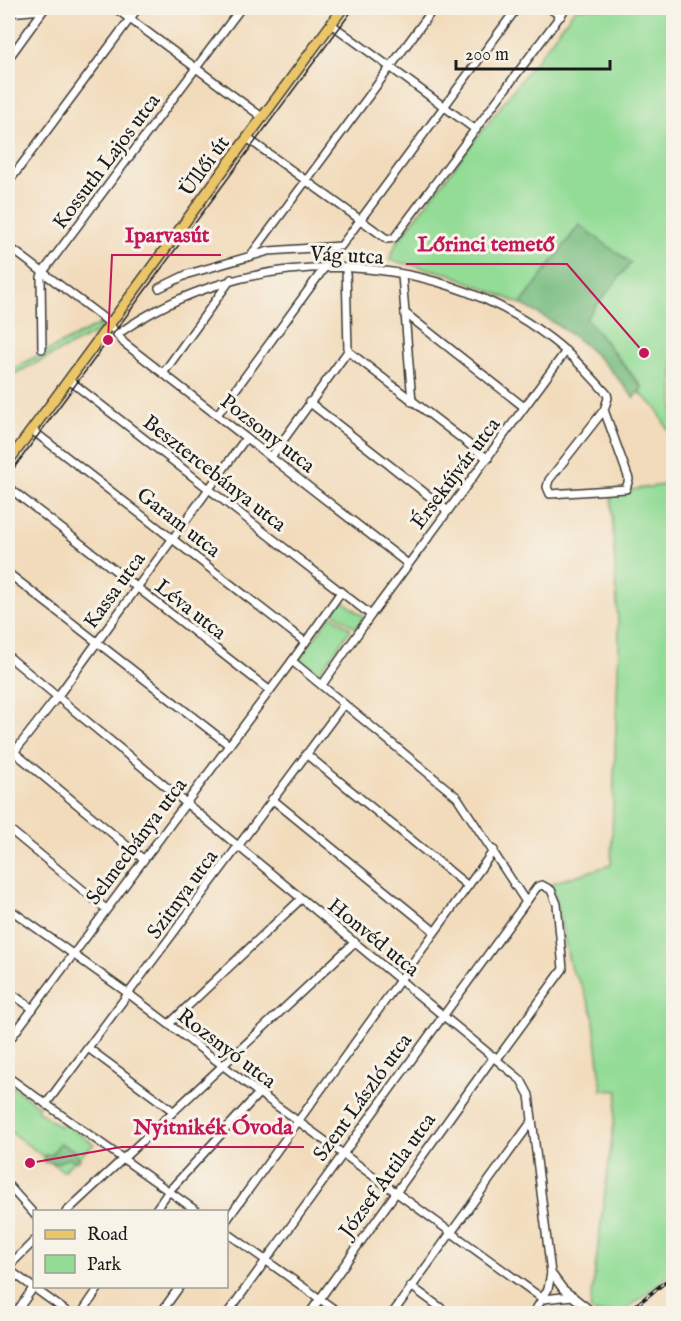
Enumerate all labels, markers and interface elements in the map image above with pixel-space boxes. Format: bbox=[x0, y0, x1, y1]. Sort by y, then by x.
scale bar bbox=[456, 33, 610, 71]
text: 200 m bbox=[465, 44, 509, 67]
street label: Kossuth Lajos utca bbox=[47, 88, 168, 235]
street label: Üllői út bbox=[174, 131, 236, 203]
callout: Iparvasút bbox=[112, 215, 221, 255]
text: Iparvasút bbox=[125, 222, 210, 250]
callout: Lőrinci temető bbox=[406, 224, 567, 264]
text: Lőrinci temető bbox=[417, 231, 555, 259]
street label: Vág utca bbox=[308, 241, 385, 272]
street label: Pozsony utca bbox=[214, 389, 321, 480]
street label: Besztercebánya utca bbox=[137, 410, 292, 539]
street label: Érsekújvár utca bbox=[405, 411, 508, 535]
street label: Garam utca bbox=[131, 482, 226, 565]
street label: Kassa utca bbox=[78, 546, 153, 635]
street label: Léva utca bbox=[149, 574, 232, 647]
street label: Selmecbánya utca bbox=[81, 772, 194, 911]
street label: Szitnya utca bbox=[142, 844, 225, 945]
street label: Honvéd utca bbox=[322, 893, 425, 984]
street label: Rozsnyó utca bbox=[171, 1003, 282, 1096]
street label: Szent László utca bbox=[308, 1028, 419, 1167]
callout: Nyitnikék Óvoda bbox=[121, 1107, 304, 1147]
street label: József Attila utca bbox=[333, 1107, 443, 1245]
text: Nyitnikék Óvoda bbox=[132, 1114, 293, 1142]
legend bbox=[33, 1210, 228, 1288]
text: Road bbox=[87, 1224, 128, 1247]
text: Park bbox=[87, 1254, 122, 1277]

